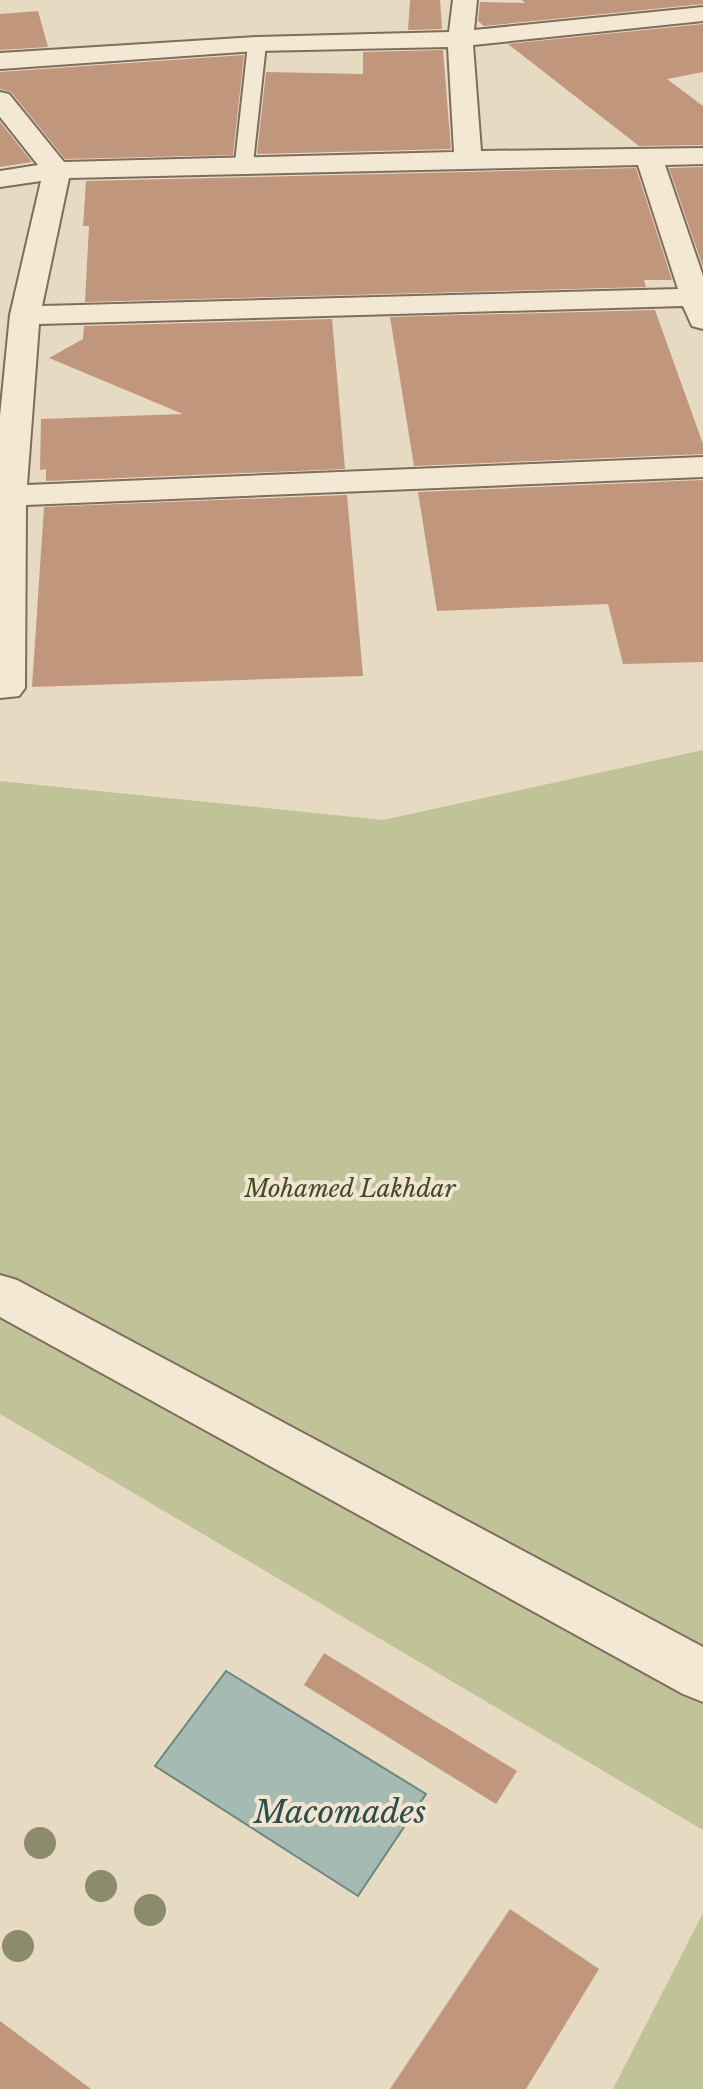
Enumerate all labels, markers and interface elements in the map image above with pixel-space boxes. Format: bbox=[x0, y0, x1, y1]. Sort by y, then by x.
park label: Mohamed Lakhdar bbox=[243, 1174, 456, 1203]
water label: Macomades bbox=[253, 1792, 426, 1832]

